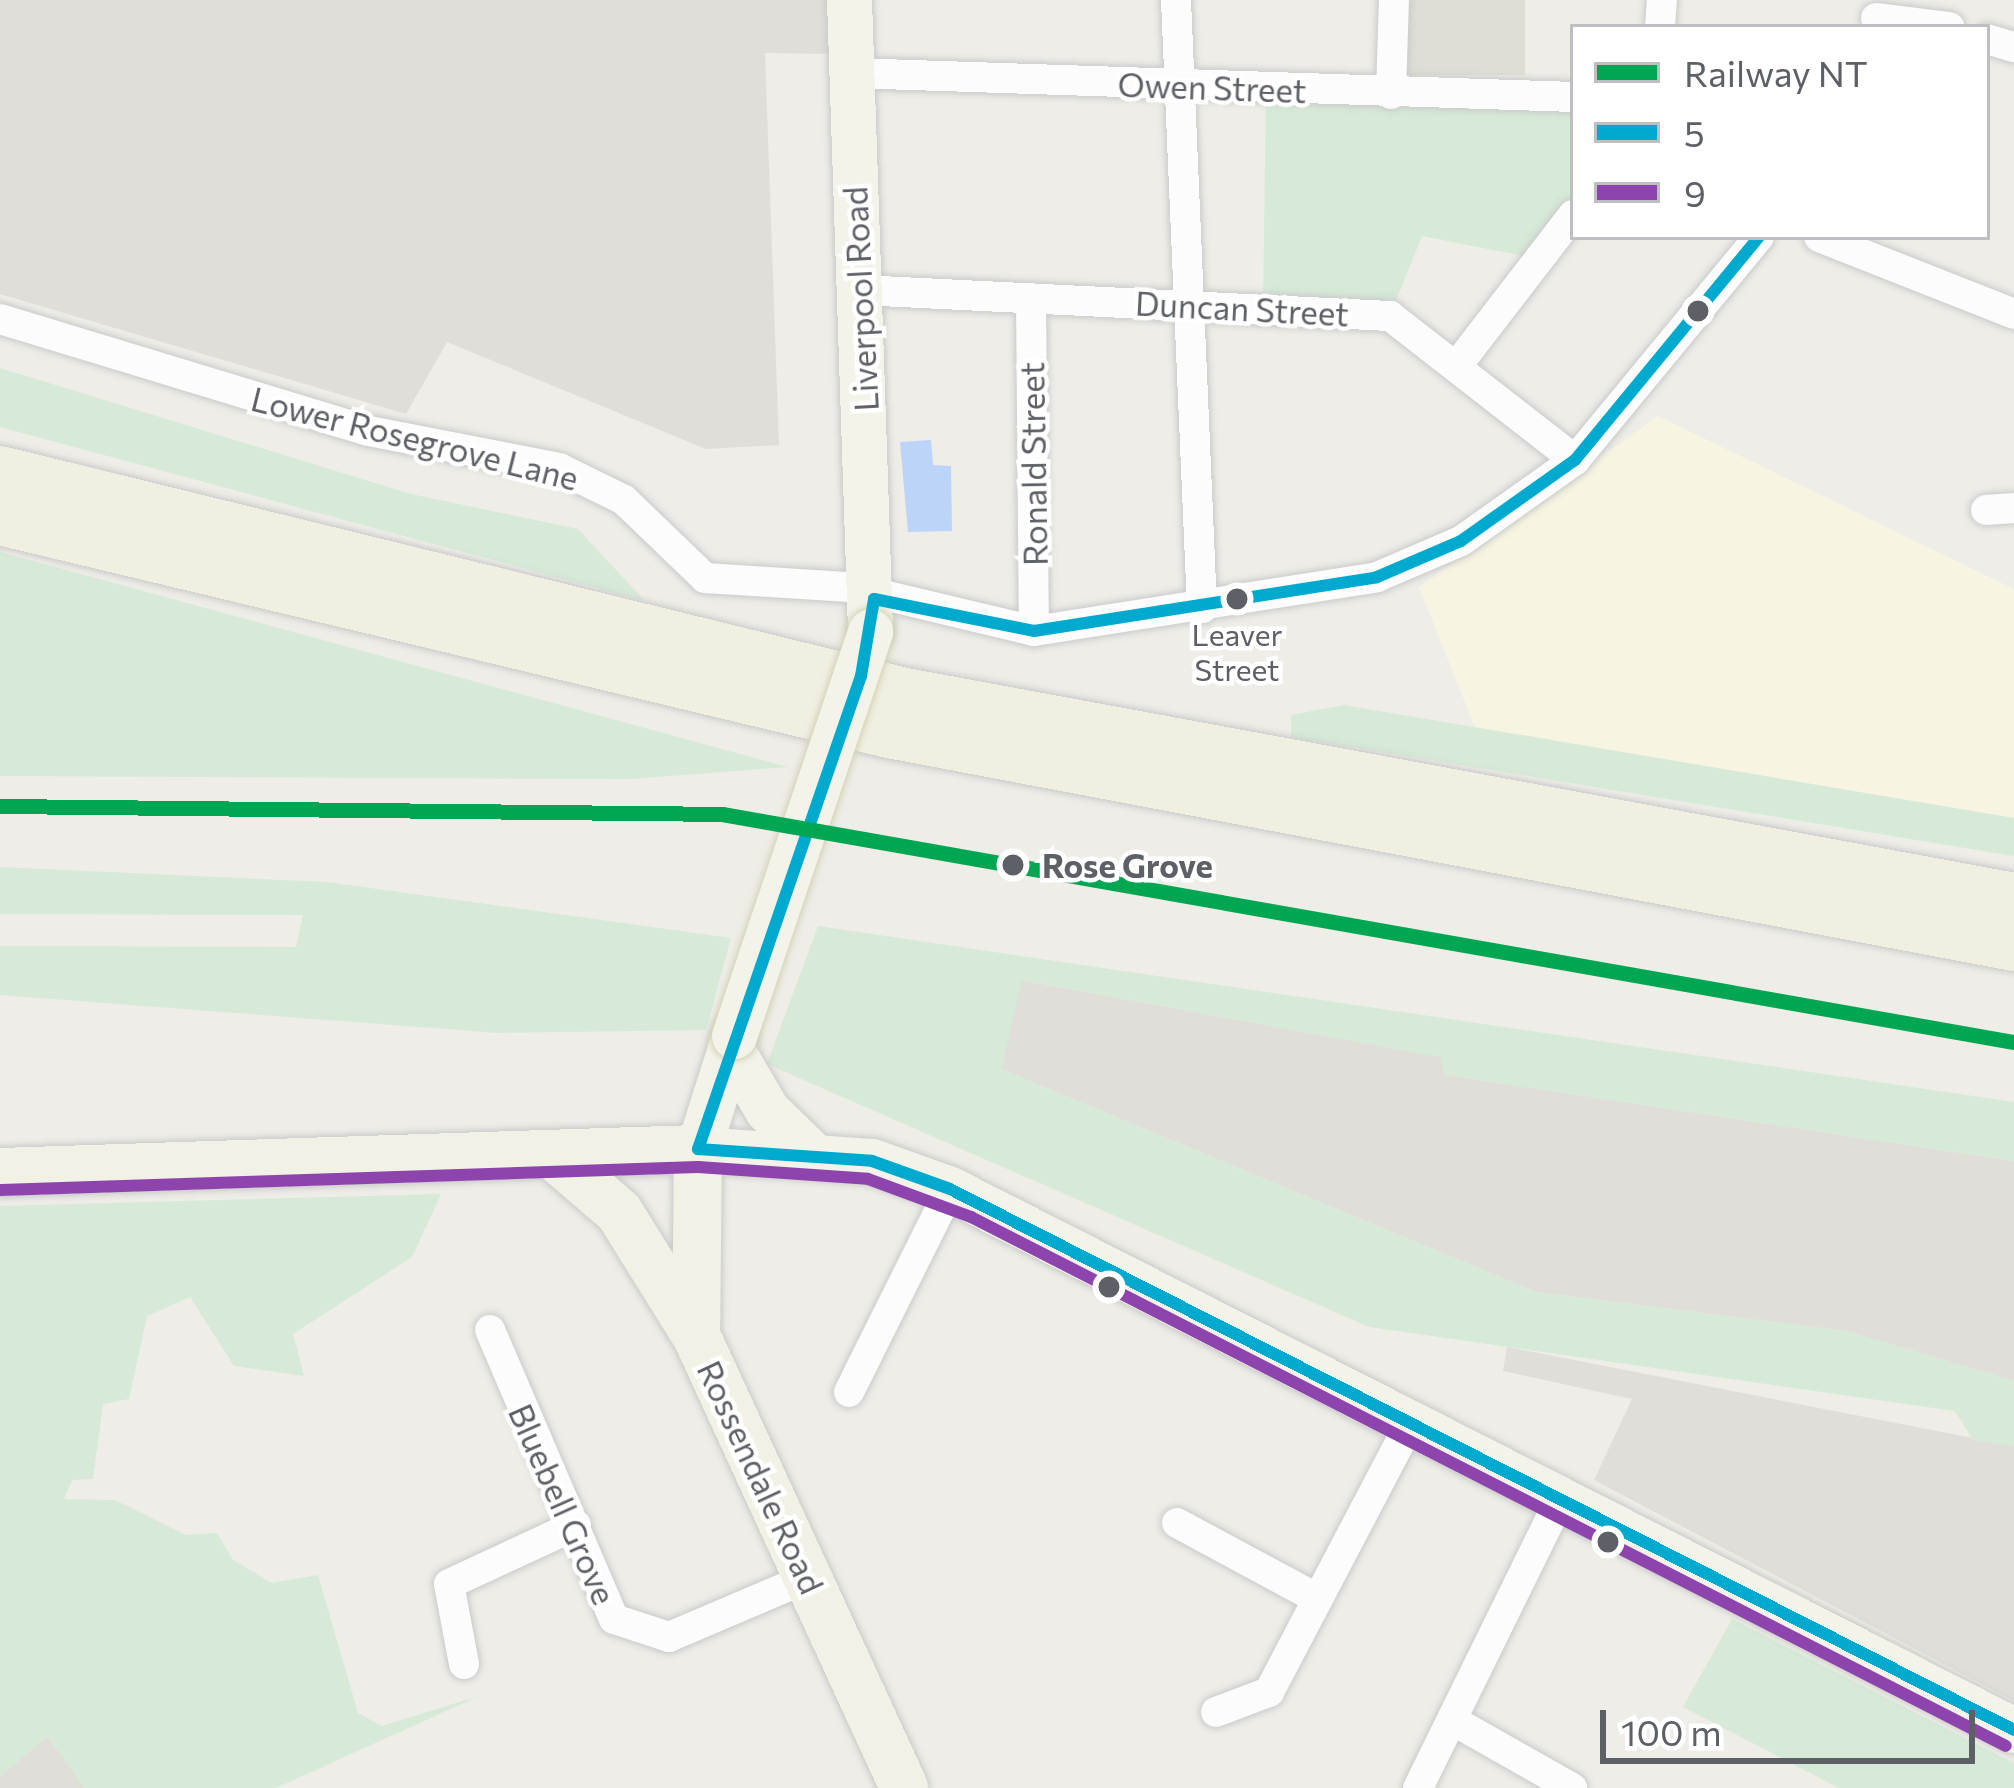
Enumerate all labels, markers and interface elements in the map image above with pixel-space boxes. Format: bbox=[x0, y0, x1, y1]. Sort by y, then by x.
legend bbox=[1570, 24, 1990, 240]
text: Railway NT bbox=[1684, 50, 1868, 94]
street label: Owen Street bbox=[1117, 64, 1307, 110]
text: 5 bbox=[1684, 110, 1705, 154]
text: 9 bbox=[1684, 170, 1706, 214]
street label: Liverpool Road bbox=[834, 186, 886, 412]
street label: Duncan Street bbox=[1134, 283, 1350, 333]
unlabelled marker bbox=[1687, 300, 1709, 322]
street label: Ronald Street bbox=[1011, 362, 1055, 566]
street label: Lower Rosegrove Lane bbox=[247, 378, 583, 498]
marker: Leaver Street bbox=[1226, 588, 1248, 610]
place label: Leaver Street bbox=[1191, 616, 1283, 686]
place label: Rose Grove bbox=[1042, 845, 1213, 885]
marker: Rose Grove bbox=[996, 848, 1030, 882]
unlabelled marker bbox=[1098, 1276, 1120, 1298]
street label: Rossendale Road bbox=[690, 1354, 832, 1600]
street label: Bluebell Grove bbox=[501, 1398, 625, 1610]
unlabelled marker bbox=[1597, 1531, 1619, 1553]
scale bar bbox=[1606, 1686, 1981, 1760]
text: 100 m bbox=[1621, 1709, 1722, 1753]

